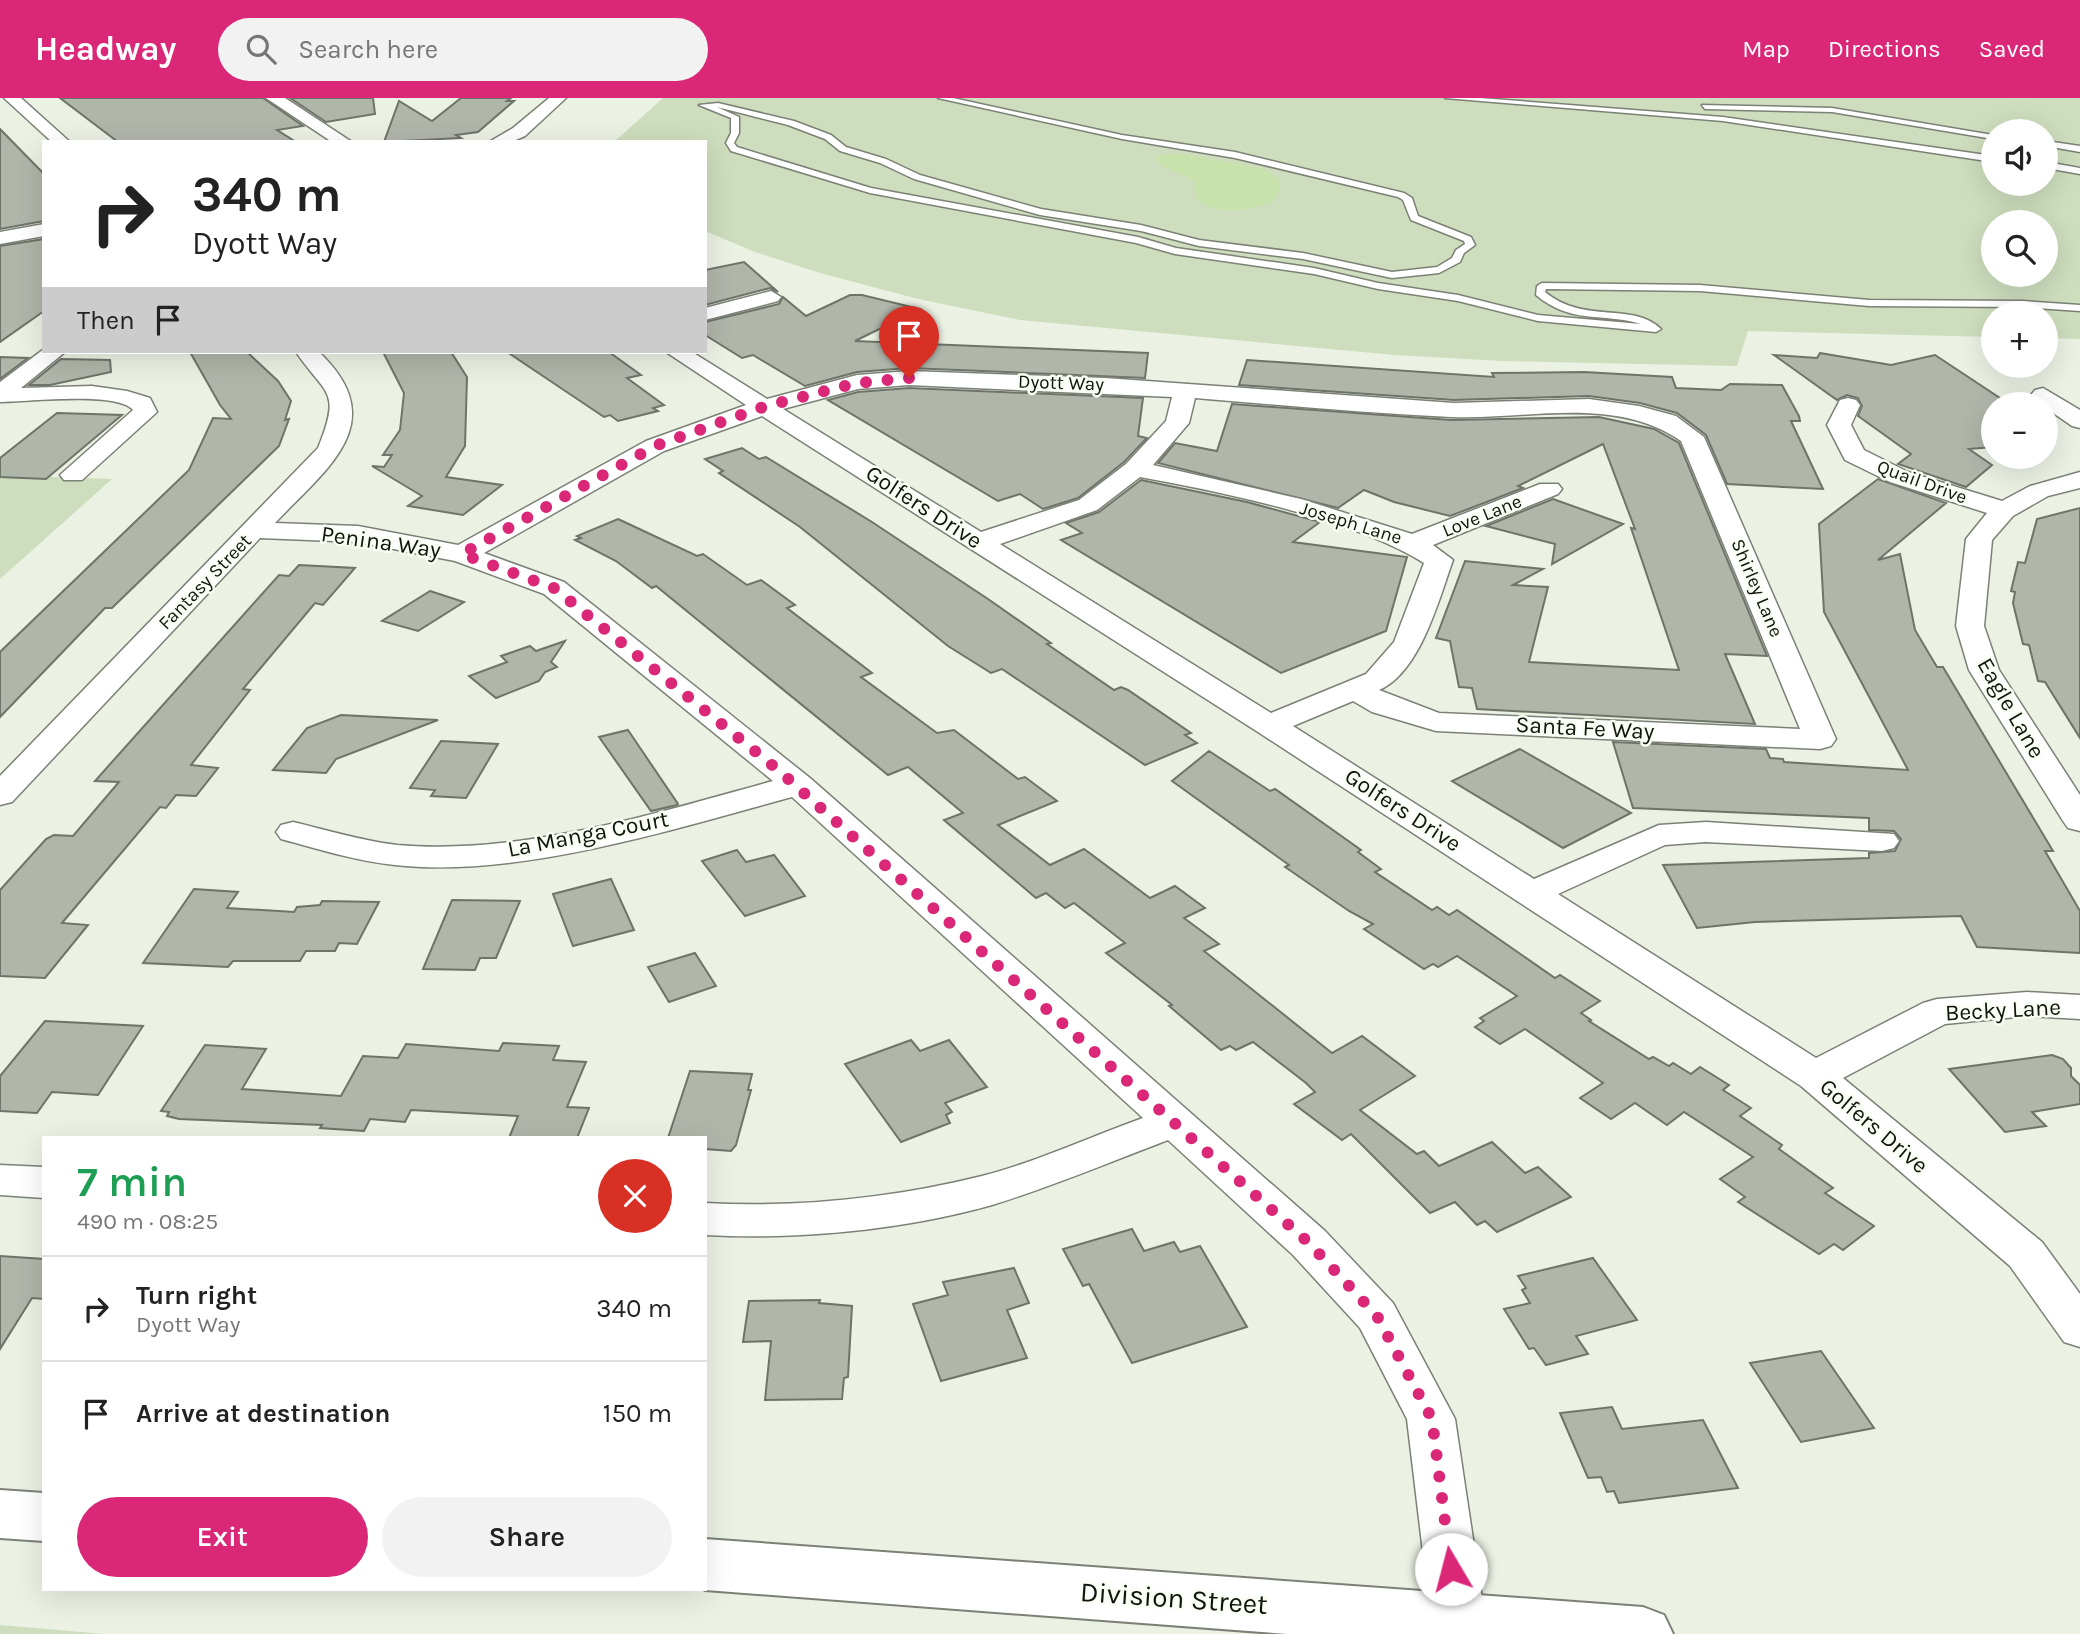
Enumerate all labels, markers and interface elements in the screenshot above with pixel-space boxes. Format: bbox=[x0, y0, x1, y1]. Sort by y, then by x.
search box bbox=[218, 18, 708, 81]
text: Headway bbox=[35, 30, 176, 68]
icon: search bbox=[242, 30, 280, 68]
text: Search here bbox=[298, 34, 438, 65]
text: Map bbox=[1742, 35, 1790, 63]
text: Directions bbox=[1828, 35, 1941, 63]
text: Saved bbox=[1979, 35, 2045, 63]
map controls bbox=[1981, 119, 2058, 469]
button: sound bbox=[1981, 119, 2058, 196]
text: 340 m bbox=[192, 166, 342, 223]
icon: right bbox=[77, 168, 168, 259]
button: search bbox=[1981, 210, 2058, 287]
text: Dyott Way bbox=[192, 225, 337, 262]
icon: arrive bbox=[149, 301, 187, 339]
button: + bbox=[1981, 301, 2058, 378]
text: Then bbox=[77, 305, 135, 336]
pin bbox=[879, 306, 939, 378]
icon: arrive bbox=[890, 317, 928, 355]
street label: Dyott Way bbox=[1018, 371, 1105, 396]
button: − bbox=[1981, 392, 2058, 469]
street label: Quail Drive bbox=[1874, 456, 1970, 508]
street label: Golfers Drive bbox=[861, 459, 987, 555]
street label: Love Lane bbox=[1439, 490, 1525, 542]
street label: Joseph Lane bbox=[1297, 497, 1405, 549]
street label: Penina Way bbox=[319, 520, 443, 564]
street label: Fantasy Street bbox=[154, 530, 256, 634]
street label: Shirley Lane bbox=[1726, 536, 1788, 640]
street label: Eagle Lane bbox=[1971, 653, 2051, 763]
street label: Santa Fe Way bbox=[1515, 711, 1655, 745]
street label: Golfers Drive bbox=[1340, 762, 1466, 858]
street label: La Manga Court bbox=[505, 805, 671, 863]
street label: Becky Lane bbox=[1944, 993, 2062, 1027]
street label: Golfers Drive bbox=[1814, 1073, 1934, 1179]
text: 7 min bbox=[77, 1157, 187, 1207]
button: close bbox=[598, 1159, 672, 1233]
text: 490 m · 08:25 bbox=[77, 1208, 218, 1235]
text: Turn right bbox=[136, 1280, 257, 1311]
icon: right bbox=[77, 1290, 115, 1328]
text: 340 m bbox=[596, 1293, 672, 1324]
text: Dyott Way bbox=[136, 1311, 240, 1338]
icon: arrive bbox=[77, 1395, 115, 1433]
text: Arrive at destination bbox=[136, 1398, 390, 1429]
text: 150 m bbox=[603, 1398, 672, 1429]
button: Exit bbox=[77, 1497, 368, 1577]
button: Share bbox=[382, 1497, 672, 1577]
position arrow bbox=[1414, 1532, 1488, 1606]
street label: Division Street bbox=[1079, 1575, 1269, 1621]

